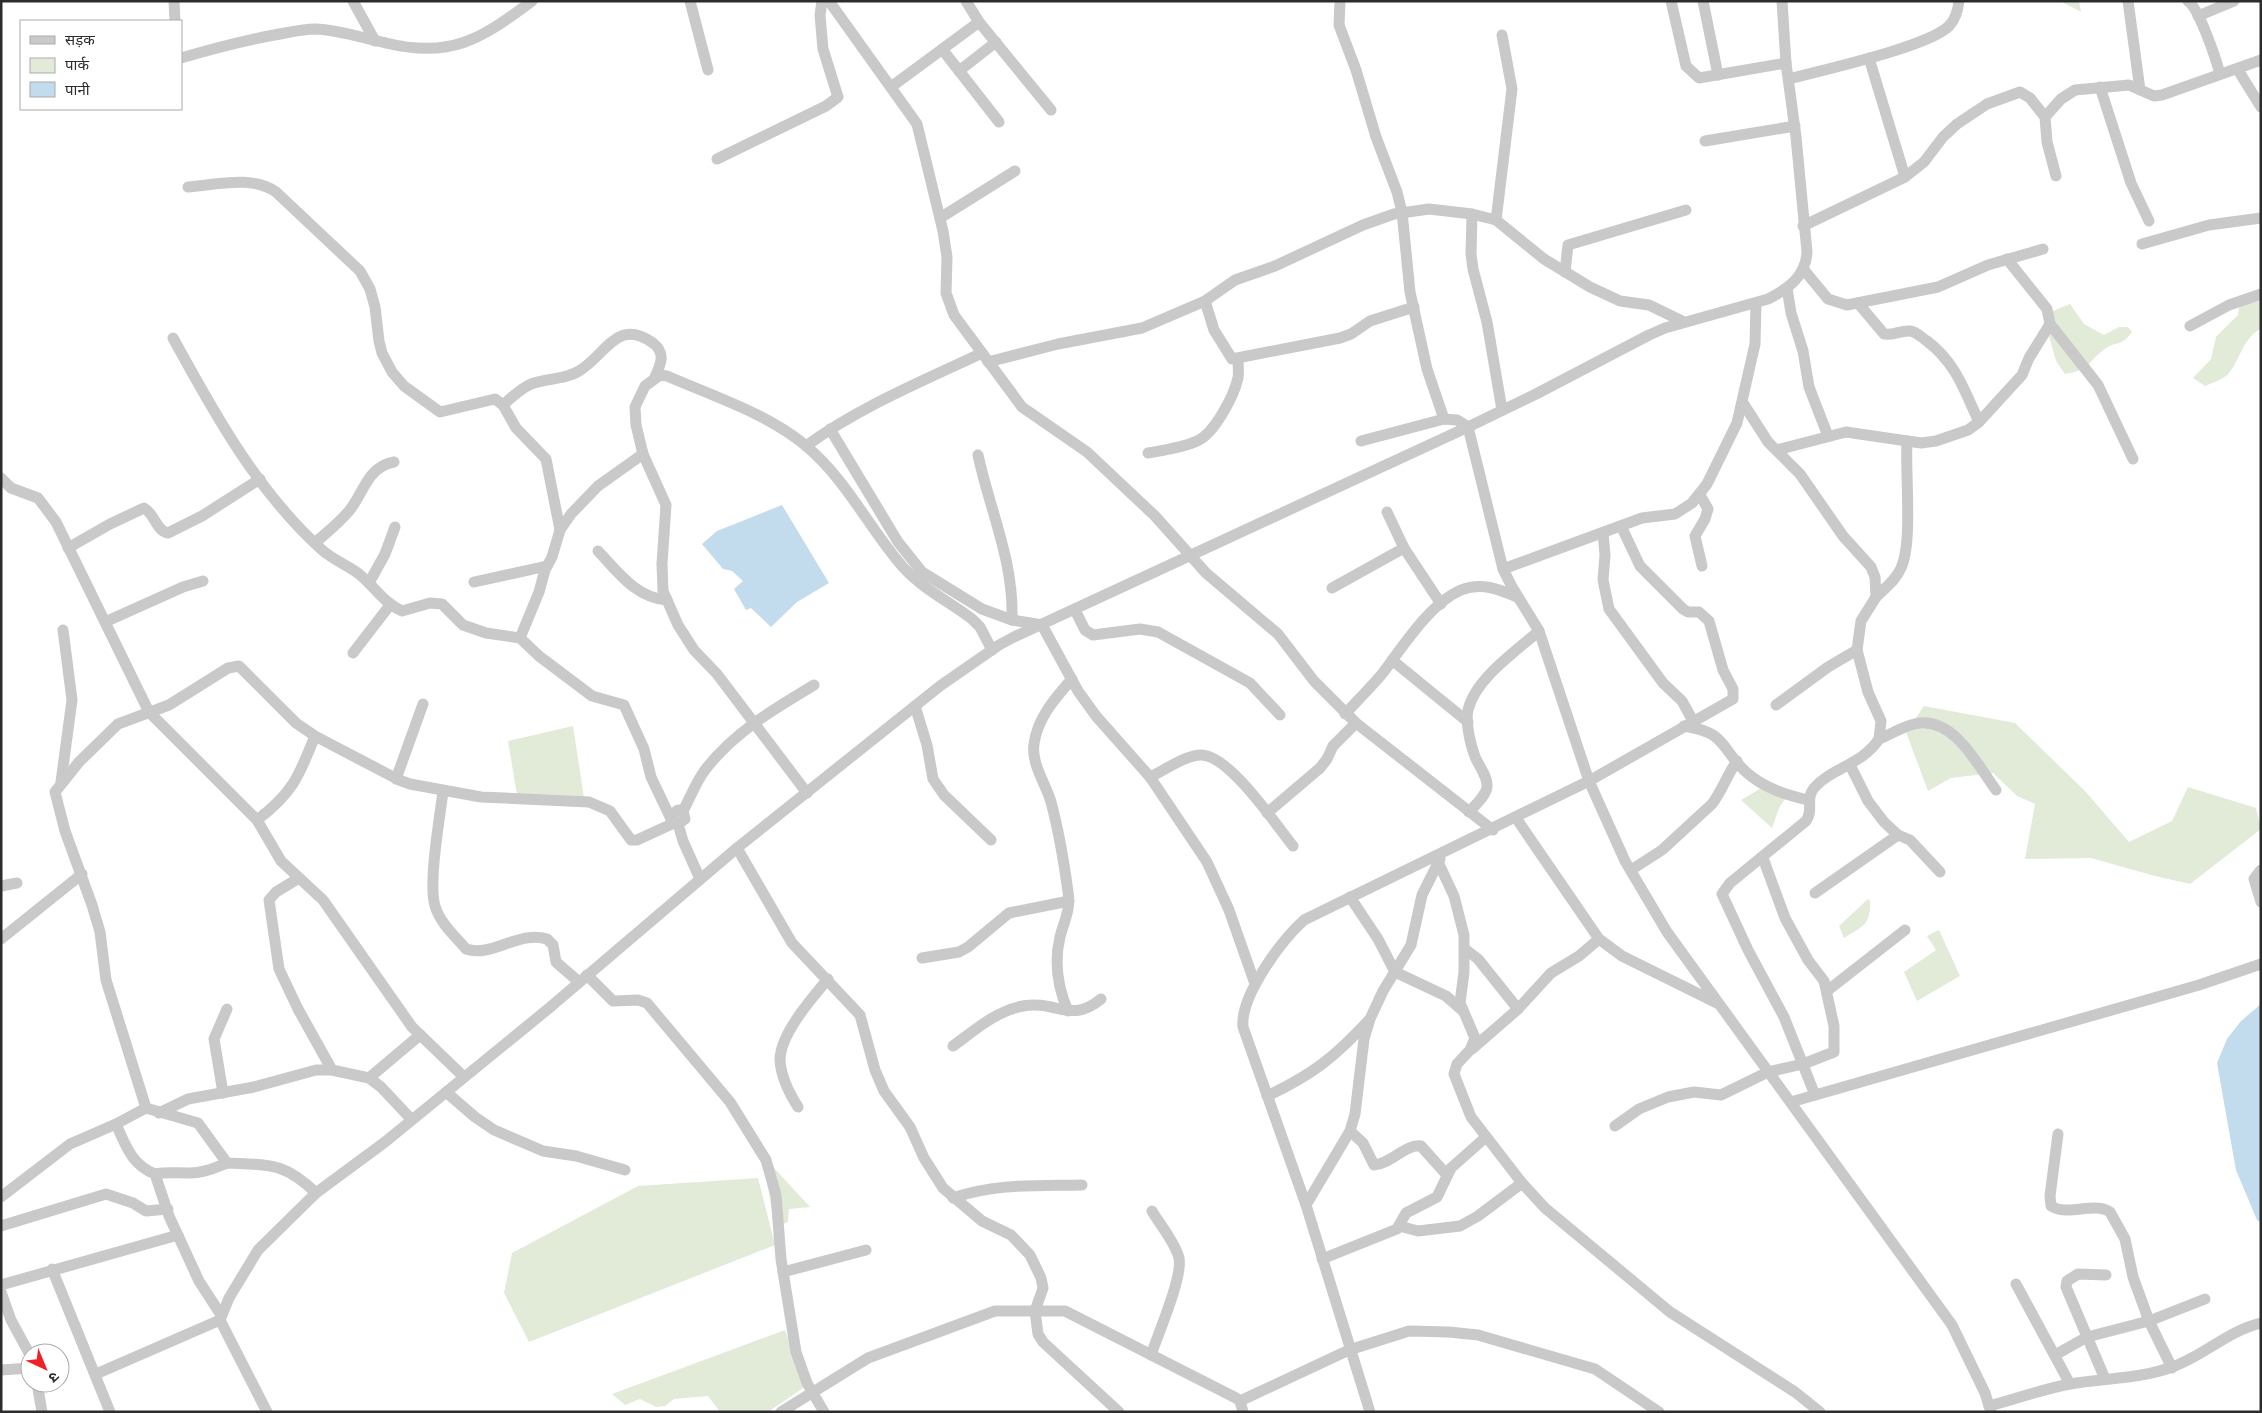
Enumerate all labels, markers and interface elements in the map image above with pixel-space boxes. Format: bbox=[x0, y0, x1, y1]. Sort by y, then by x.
legend bbox=[20, 20, 182, 110]
text: सड़क bbox=[65, 31, 95, 48]
text: पार्क bbox=[65, 56, 89, 73]
text: पानी bbox=[65, 81, 91, 98]
north arrow bbox=[20, 1343, 70, 1393]
text: उ bbox=[45, 1369, 63, 1387]

